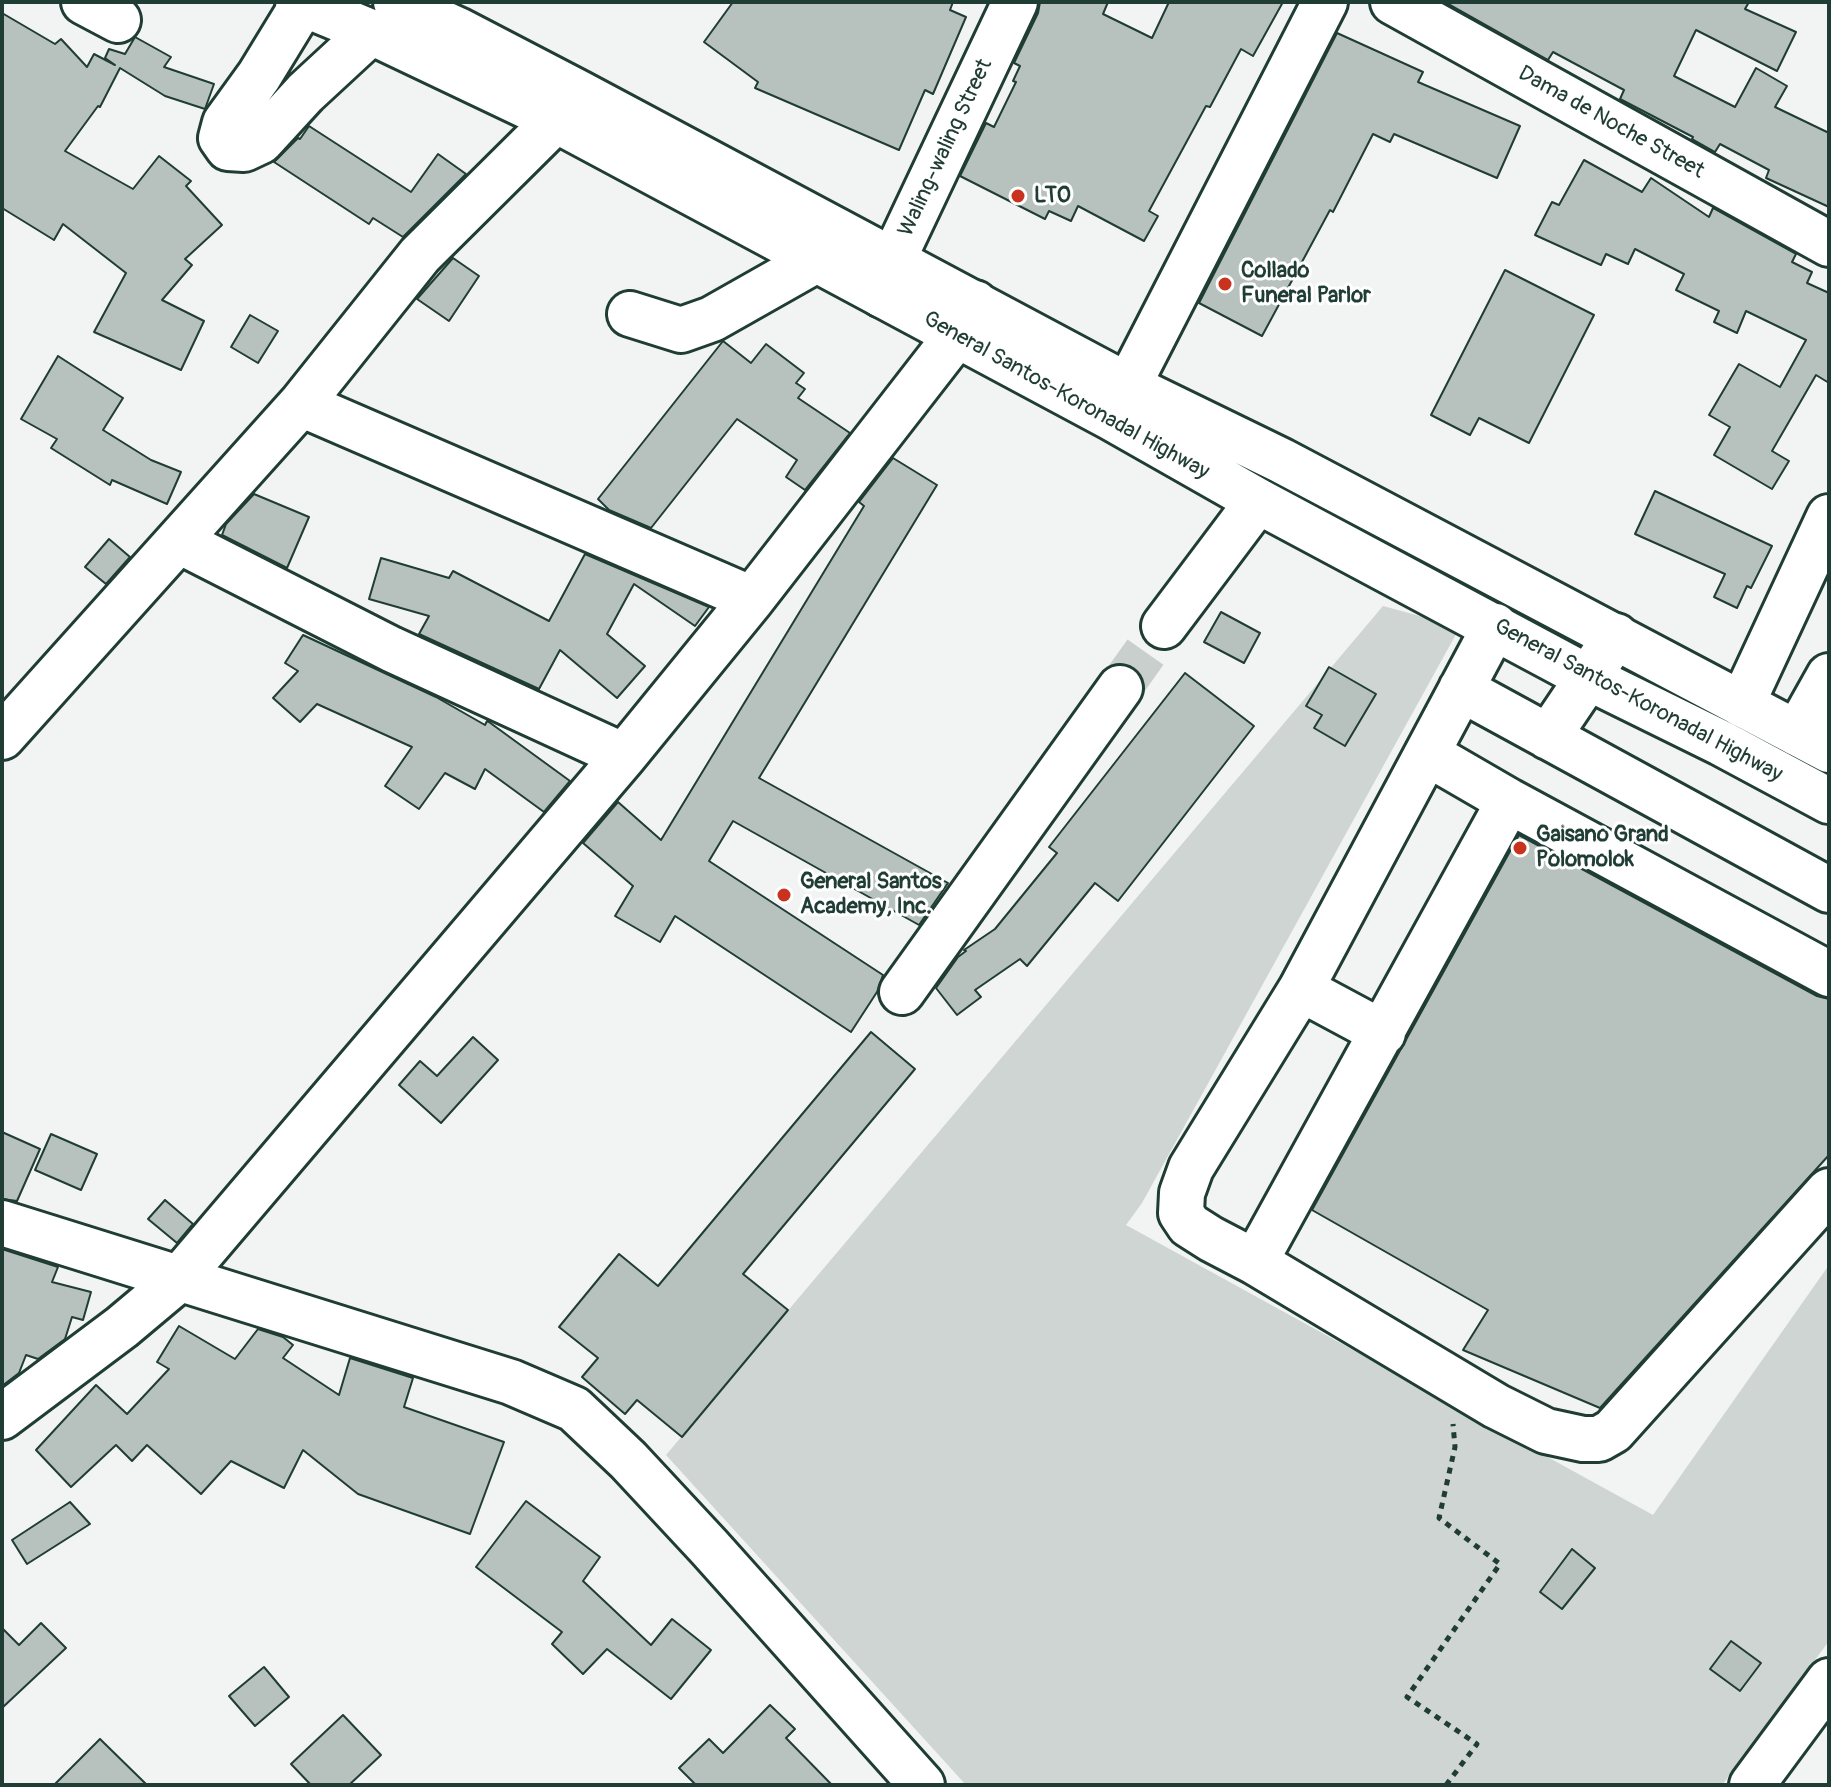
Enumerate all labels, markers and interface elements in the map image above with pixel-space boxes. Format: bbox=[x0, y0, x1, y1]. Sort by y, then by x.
street label: Waling-waling Street bbox=[893, 55, 999, 241]
street label: Dama de Noche Street bbox=[1513, 61, 1709, 185]
place label: LTO bbox=[1034, 183, 1071, 209]
marker: LTO bbox=[1009, 187, 1027, 205]
place label: Collado Funeral Parlor bbox=[1241, 258, 1371, 310]
marker: Collado Funeral Parlor bbox=[1216, 275, 1234, 293]
street label: General Santos-Koronadal Highway bbox=[919, 306, 1213, 486]
street label: General Santos-Koronadal Highway bbox=[1489, 614, 1787, 788]
place label: Gaisano Grand Polomolok bbox=[1536, 822, 1669, 874]
marker: Gaisano Grand Polomolok bbox=[1511, 839, 1529, 857]
place label: General Santos Academy, Inc. bbox=[800, 869, 942, 920]
marker: General Santos Academy, Inc. bbox=[775, 886, 793, 904]

